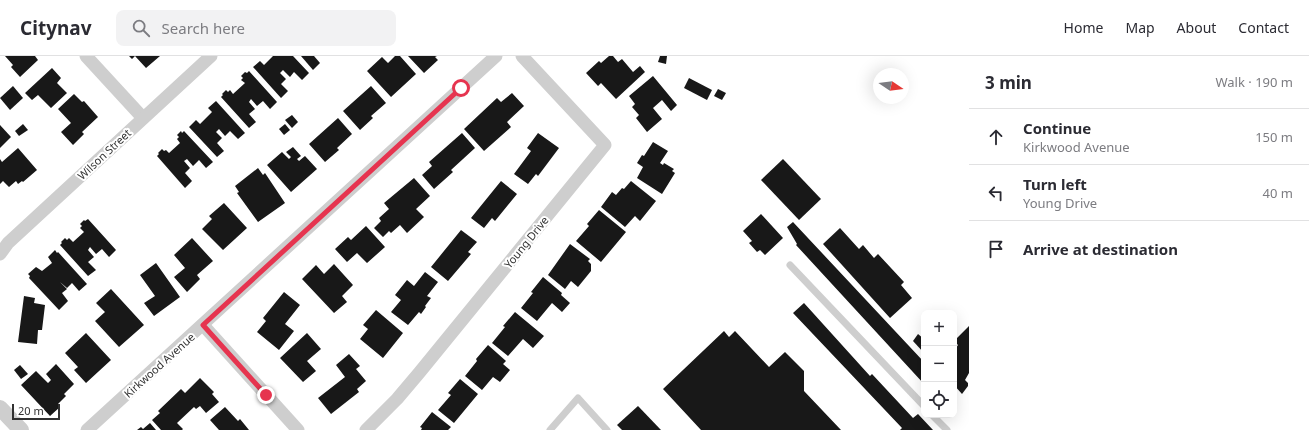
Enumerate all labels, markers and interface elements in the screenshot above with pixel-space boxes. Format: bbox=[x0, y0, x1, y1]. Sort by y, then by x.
search box bbox=[116, 10, 396, 46]
text: Citynav bbox=[20, 15, 92, 41]
icon: search bbox=[130, 17, 152, 39]
text: Search here bbox=[162, 18, 245, 38]
text: Home bbox=[1064, 18, 1103, 37]
text: Map bbox=[1125, 18, 1155, 37]
text: About bbox=[1177, 18, 1216, 37]
text: Contact bbox=[1238, 18, 1289, 37]
north arrow bbox=[873, 68, 909, 104]
text: 3 min bbox=[985, 71, 1032, 94]
text: Walk · 190 m bbox=[1215, 73, 1293, 91]
route start bbox=[452, 79, 470, 97]
text: Continue bbox=[1023, 118, 1091, 138]
street label: Wilson Street bbox=[74, 125, 134, 183]
icon: ahead bbox=[985, 126, 1007, 148]
text: 150 m bbox=[1255, 128, 1293, 146]
text: Kirkwood Avenue bbox=[1023, 138, 1130, 156]
text: Turn left bbox=[1023, 174, 1087, 194]
icon: left bbox=[985, 182, 1007, 204]
text: 40 m bbox=[1263, 184, 1293, 202]
text: Young Drive bbox=[1023, 194, 1097, 212]
street label: Young Drive bbox=[500, 213, 552, 271]
icon: arrive bbox=[985, 238, 1007, 260]
text: Arrive at destination bbox=[1023, 239, 1178, 259]
map controls bbox=[921, 310, 957, 418]
button: + bbox=[921, 310, 957, 346]
street label: Kirkwood Avenue bbox=[120, 329, 198, 401]
button: − bbox=[921, 346, 957, 382]
button: locate bbox=[921, 382, 957, 418]
route end bbox=[257, 386, 275, 404]
scale bar bbox=[12, 402, 60, 421]
text: 20 m bbox=[18, 403, 44, 418]

